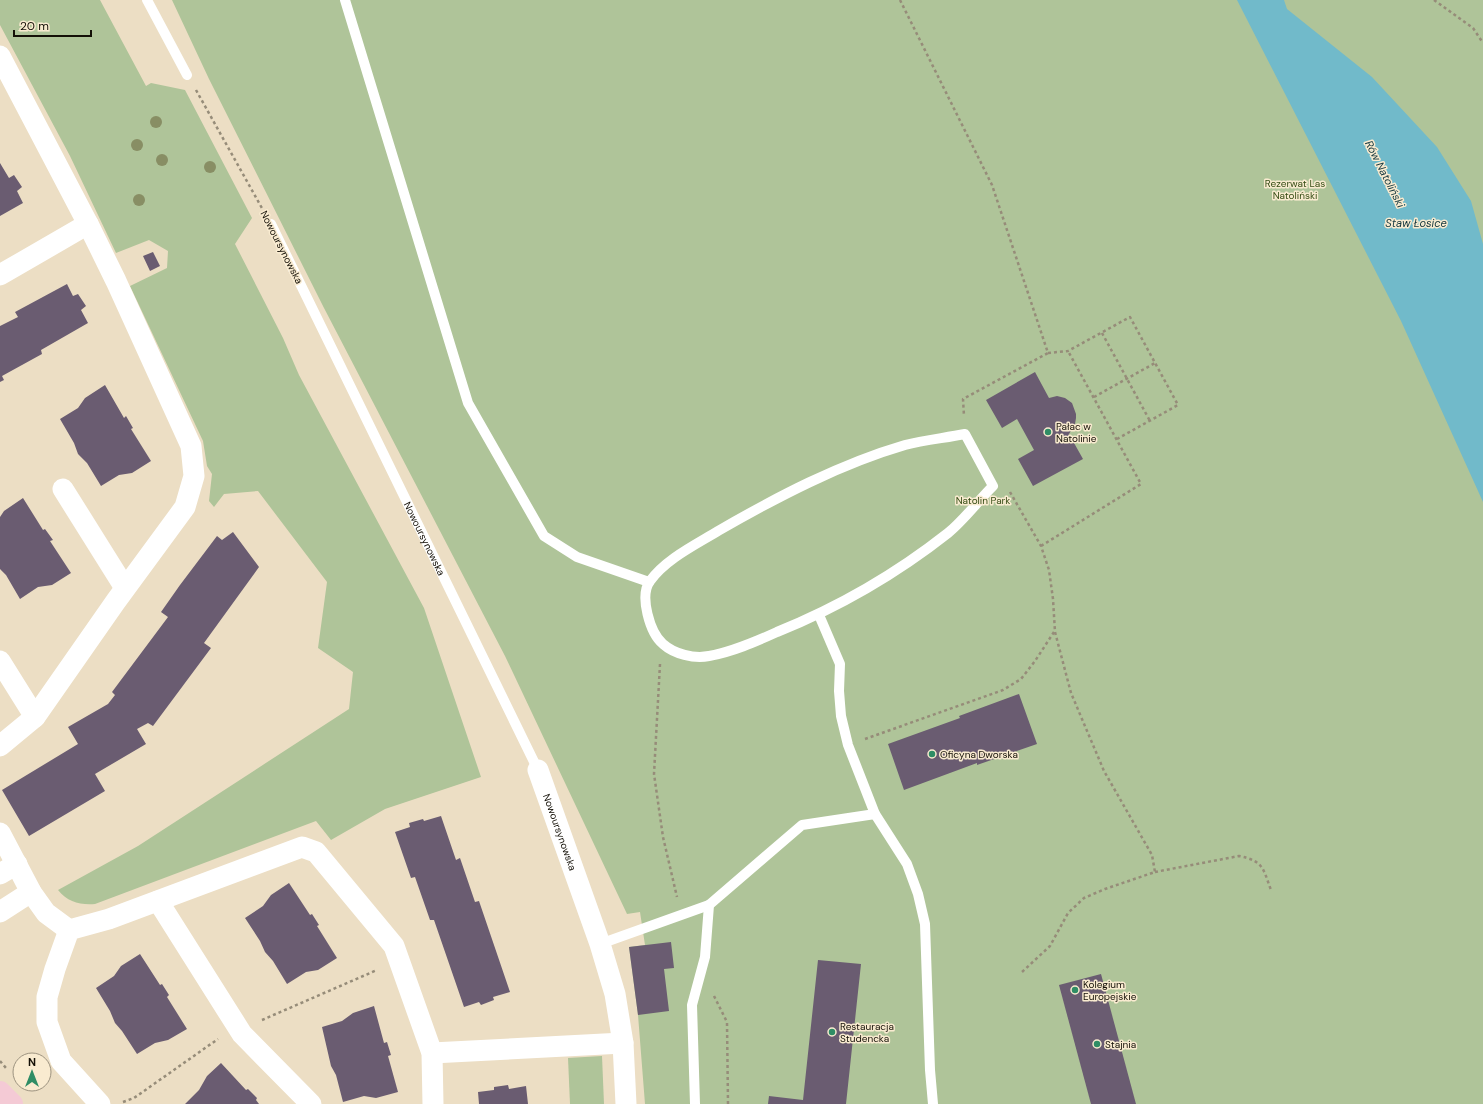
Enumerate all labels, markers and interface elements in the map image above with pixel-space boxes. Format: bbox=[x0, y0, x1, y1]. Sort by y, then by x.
scale bar bbox=[14, 12, 91, 38]
text: 20 m bbox=[20, 18, 49, 34]
water label: Rów Natoliński bbox=[1362, 138, 1408, 210]
park label: Rezerwat Las Natoliński bbox=[1265, 177, 1325, 202]
street label: Nowoursynowska bbox=[258, 208, 306, 286]
water label: Staw Łosice bbox=[1385, 216, 1447, 230]
place label: Pałac w Natolinie bbox=[1056, 420, 1097, 445]
marker: Pałac w Natolinie bbox=[1043, 427, 1053, 437]
park label: Natolin Park bbox=[956, 494, 1010, 507]
street label: Nowoursynowska bbox=[401, 500, 448, 578]
place label: Oficyna Dworska bbox=[940, 748, 1018, 761]
marker: Oficyna Dworska bbox=[927, 749, 937, 759]
street label: Nowoursynowska bbox=[540, 792, 579, 872]
place label: Kolegium Europejskie bbox=[1083, 978, 1137, 1003]
marker: Kolegium Europejskie bbox=[1070, 985, 1080, 995]
place label: Restauracja Studencka bbox=[840, 1020, 894, 1045]
marker: Restauracja Studencka bbox=[827, 1027, 837, 1037]
place label: Stajnia bbox=[1105, 1038, 1136, 1051]
marker: Stajnia bbox=[1092, 1039, 1102, 1049]
north arrow bbox=[12, 1052, 52, 1092]
text: N bbox=[28, 1055, 36, 1069]

